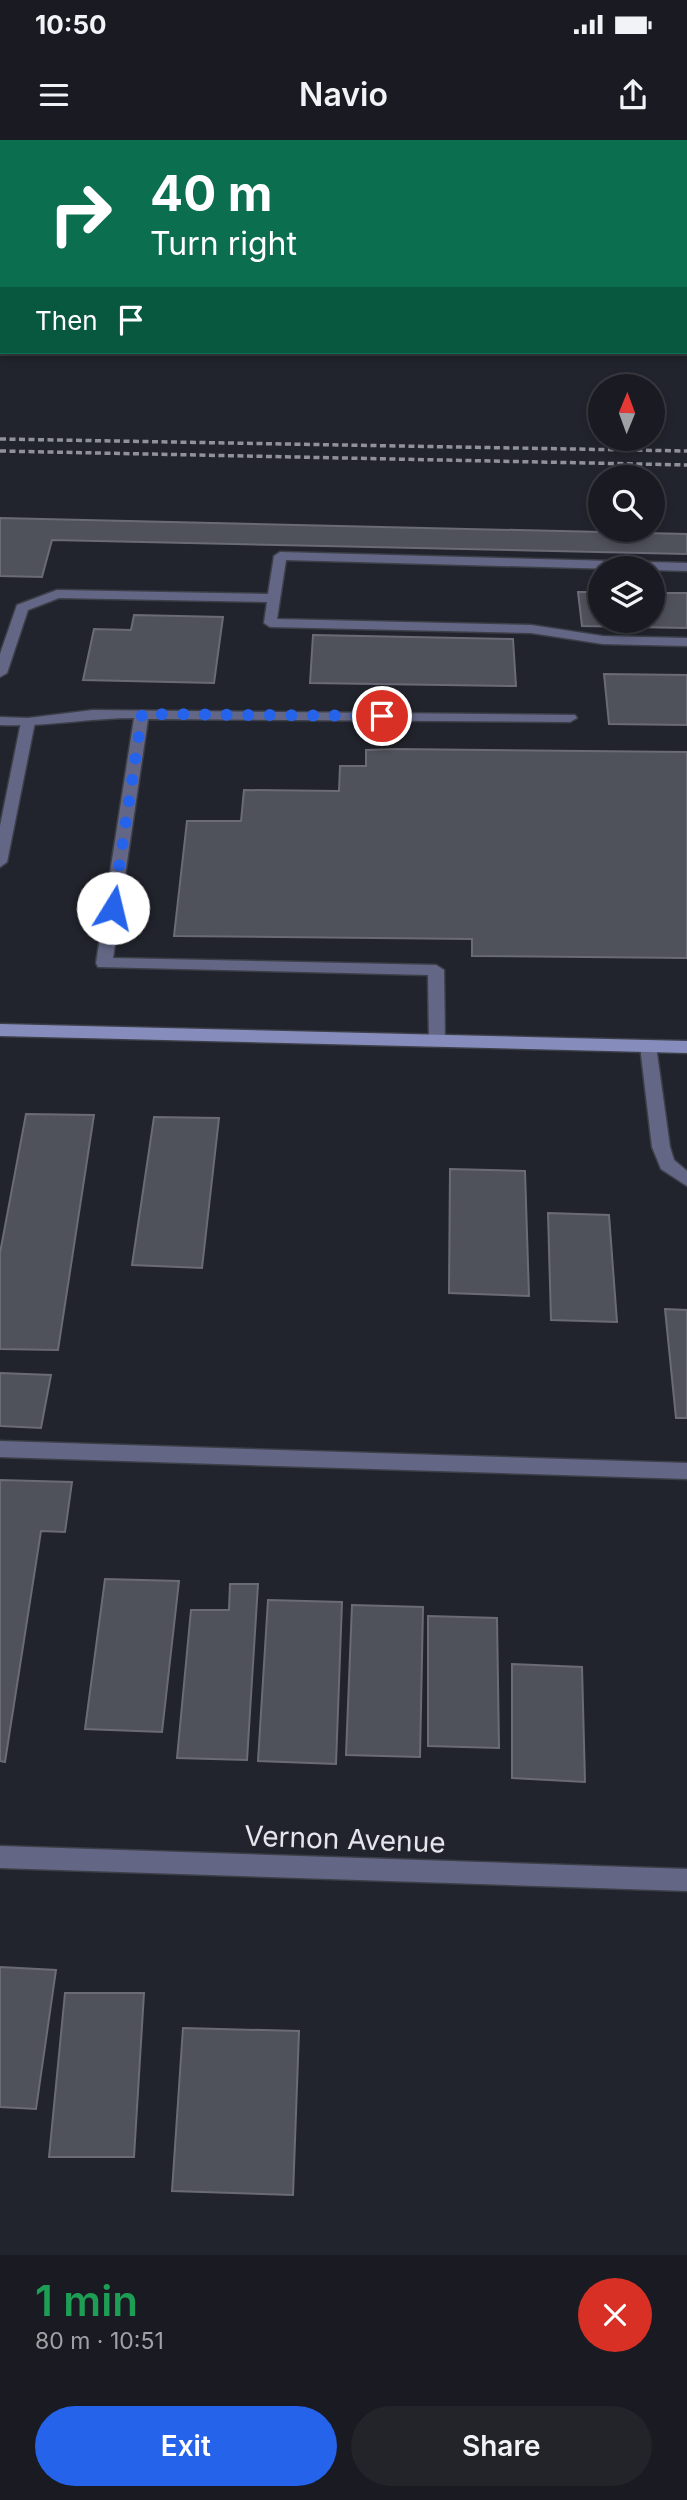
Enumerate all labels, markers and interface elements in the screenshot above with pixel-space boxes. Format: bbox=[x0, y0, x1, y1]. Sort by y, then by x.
text: 10:50 bbox=[35, 9, 107, 40]
text: Navio bbox=[299, 75, 388, 114]
icon: menu bbox=[35, 76, 73, 114]
icon: share bbox=[614, 76, 652, 114]
text: 40 m bbox=[150, 164, 273, 223]
icon: right bbox=[35, 168, 126, 259]
text: Turn right bbox=[150, 224, 297, 263]
icon: arrive bbox=[112, 301, 150, 339]
text: Then bbox=[35, 305, 98, 336]
north arrow bbox=[588, 374, 665, 452]
map controls bbox=[588, 374, 665, 633]
button: search bbox=[588, 465, 665, 542]
button: layers bbox=[588, 556, 665, 633]
pin bbox=[352, 686, 412, 746]
icon: arrive bbox=[363, 697, 401, 735]
position arrow bbox=[76, 871, 150, 945]
street label: Vernon Avenue bbox=[244, 1818, 446, 1860]
text: 1 min bbox=[35, 2275, 138, 2326]
button: close bbox=[578, 2278, 652, 2352]
text: 80 m · 10:51 bbox=[35, 2327, 164, 2355]
button: Exit bbox=[35, 2406, 337, 2486]
button: Share bbox=[351, 2406, 652, 2486]

